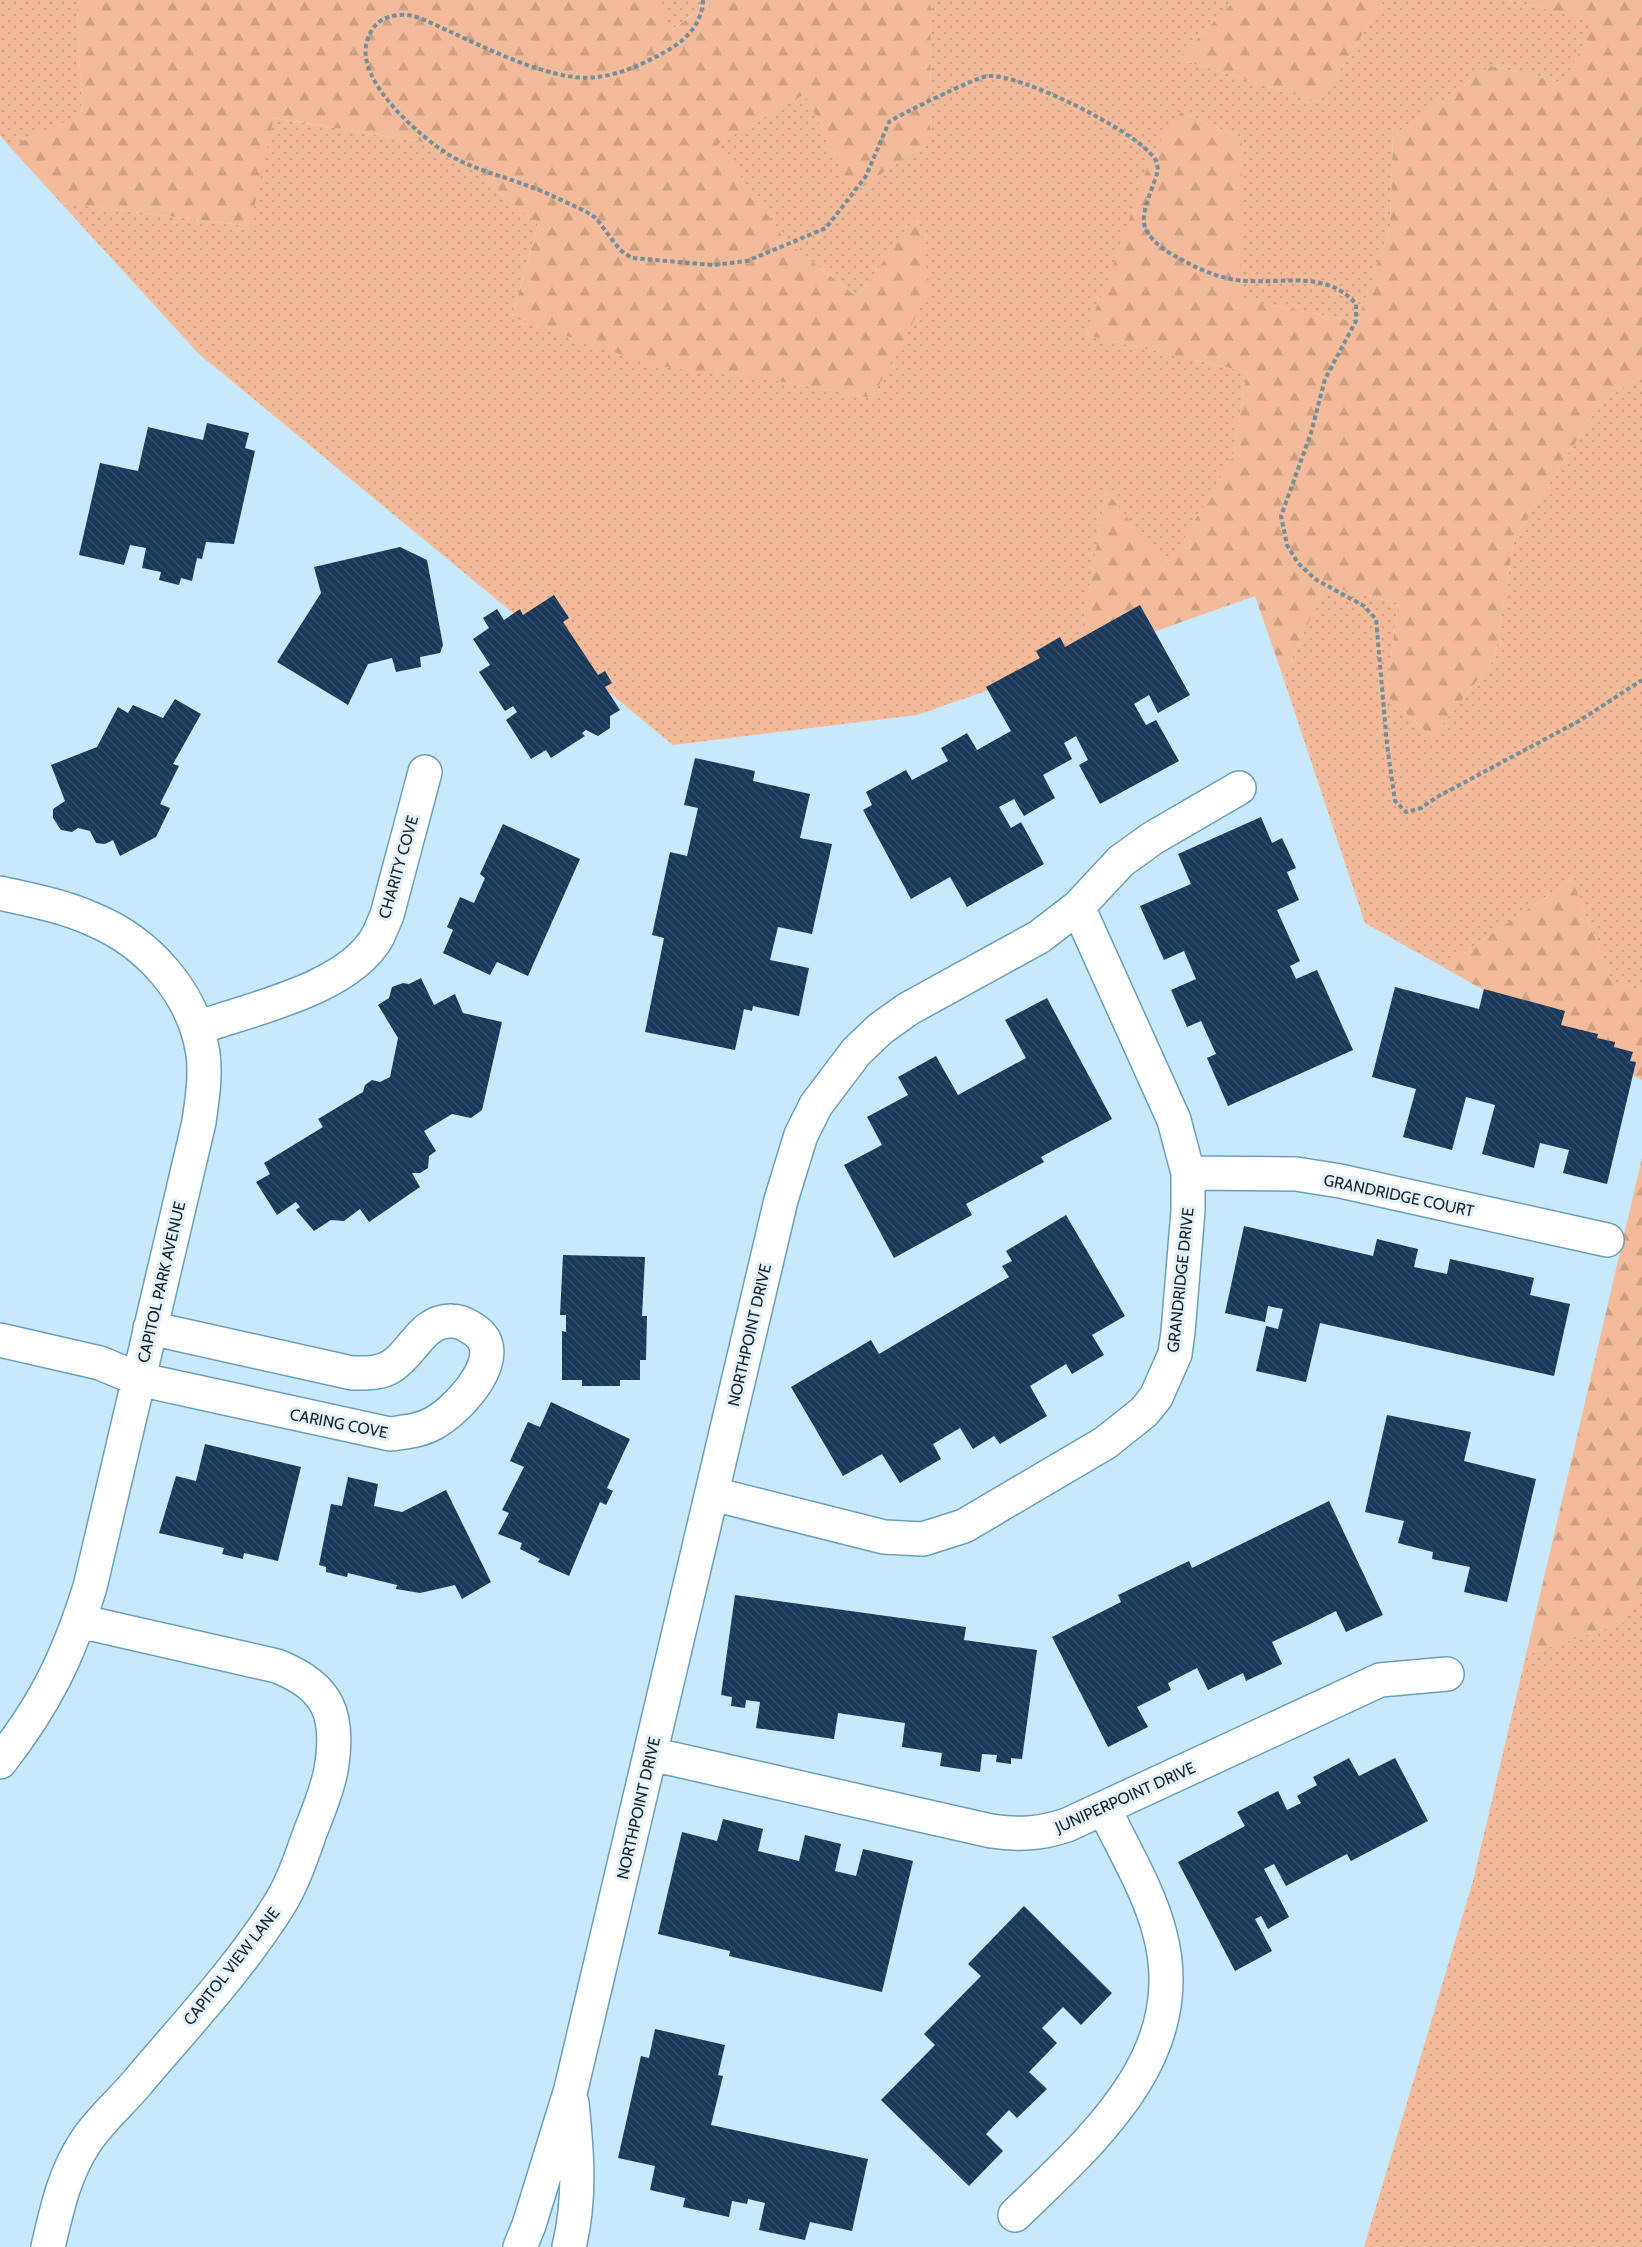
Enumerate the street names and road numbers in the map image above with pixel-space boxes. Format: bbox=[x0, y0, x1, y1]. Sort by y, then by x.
street label: CHARITY COVE bbox=[375, 813, 422, 921]
street label: GRANDRIDGE COURT bbox=[1322, 1170, 1476, 1221]
street label: CAPITOL PARK AVENUE bbox=[134, 1199, 189, 1365]
street label: GRANDRIDGE DRIVE bbox=[1163, 1206, 1198, 1354]
street label: NORTHPOINT DRIVE bbox=[724, 1262, 775, 1408]
street label: CARING COVE bbox=[288, 1405, 390, 1442]
street label: NORTHPOINT DRIVE bbox=[613, 1735, 664, 1881]
street label: JUNIPERPOINT DRIVE bbox=[1051, 1758, 1198, 1837]
street label: CAPITOL VIEW LANE bbox=[179, 1903, 283, 2029]

